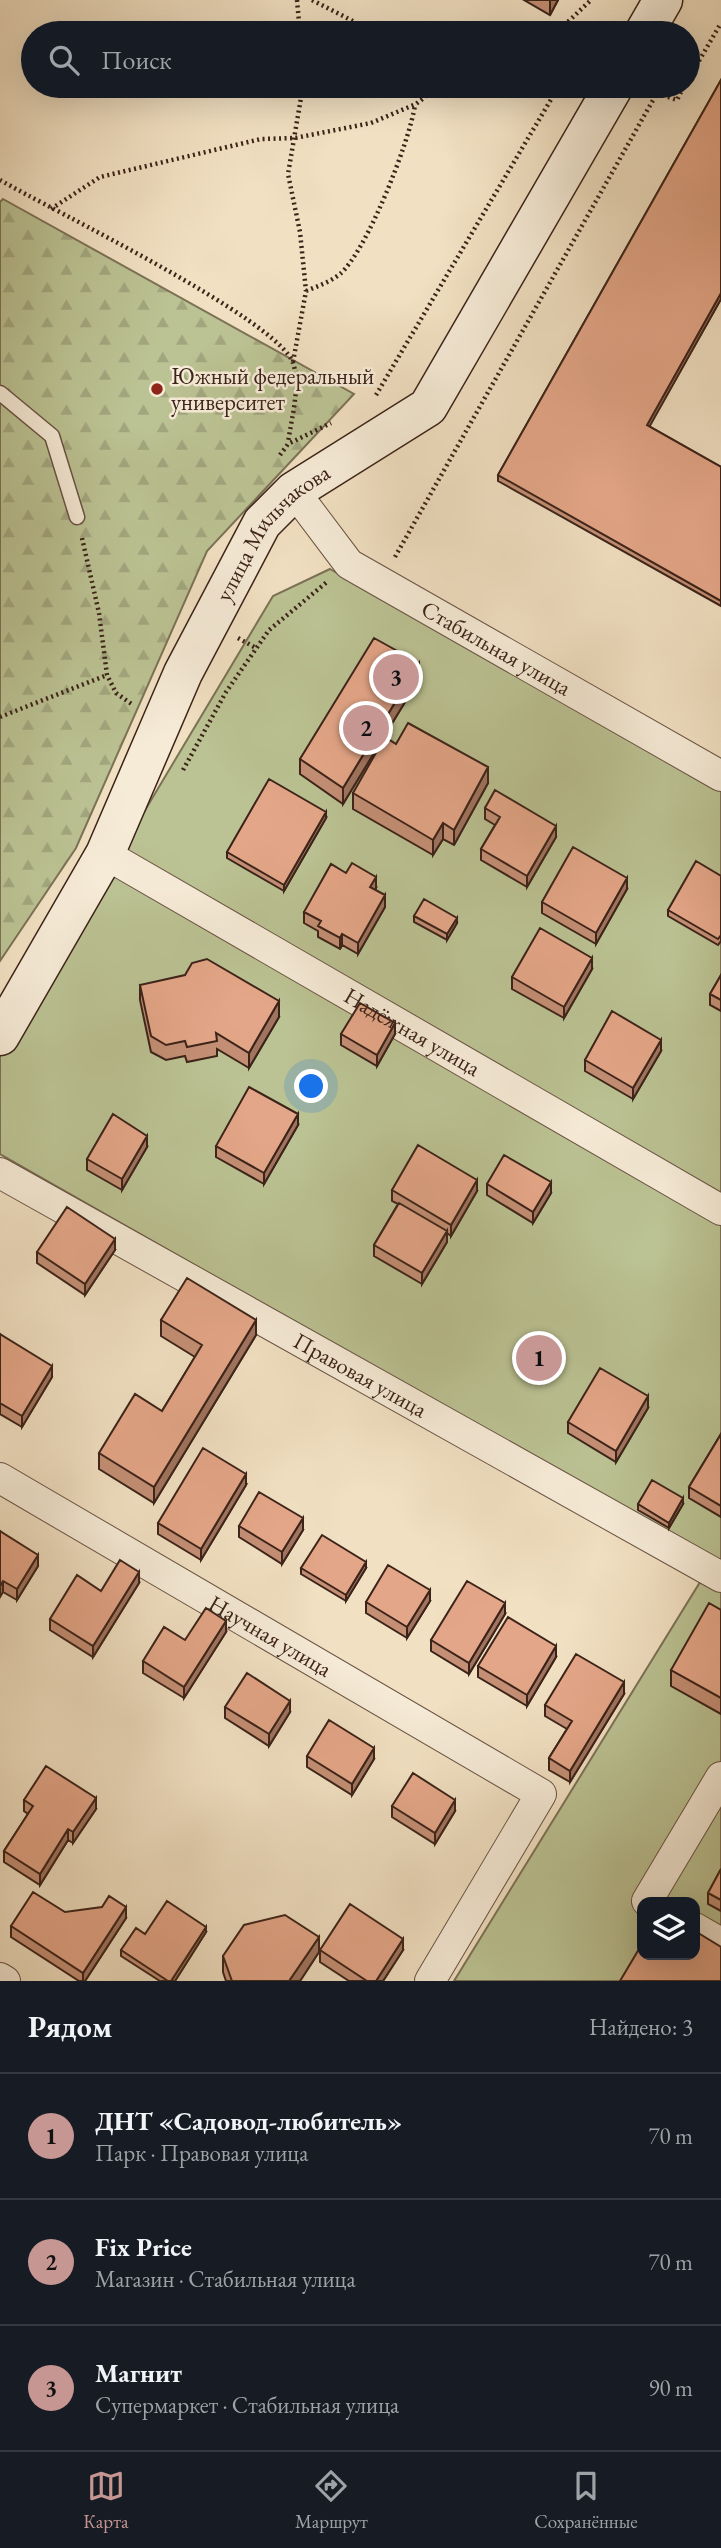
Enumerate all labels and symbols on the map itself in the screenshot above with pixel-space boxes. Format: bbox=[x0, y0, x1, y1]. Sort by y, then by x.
place label: Южный федеральный университет bbox=[171, 361, 374, 417]
marker: Южный федеральный университет bbox=[149, 381, 165, 397]
street label: улица Мильчакова bbox=[208, 457, 336, 606]
street label: Стабильная улица bbox=[416, 593, 577, 703]
pin: 3 bbox=[373, 651, 419, 703]
pin: 2 bbox=[343, 702, 389, 754]
street label: Надёжная улица bbox=[339, 980, 487, 1083]
your location bbox=[294, 1069, 328, 1103]
street label: Правовая улица bbox=[288, 1326, 433, 1425]
pin: 1 bbox=[516, 1332, 562, 1384]
street label: Научная улица bbox=[203, 1588, 338, 1684]

